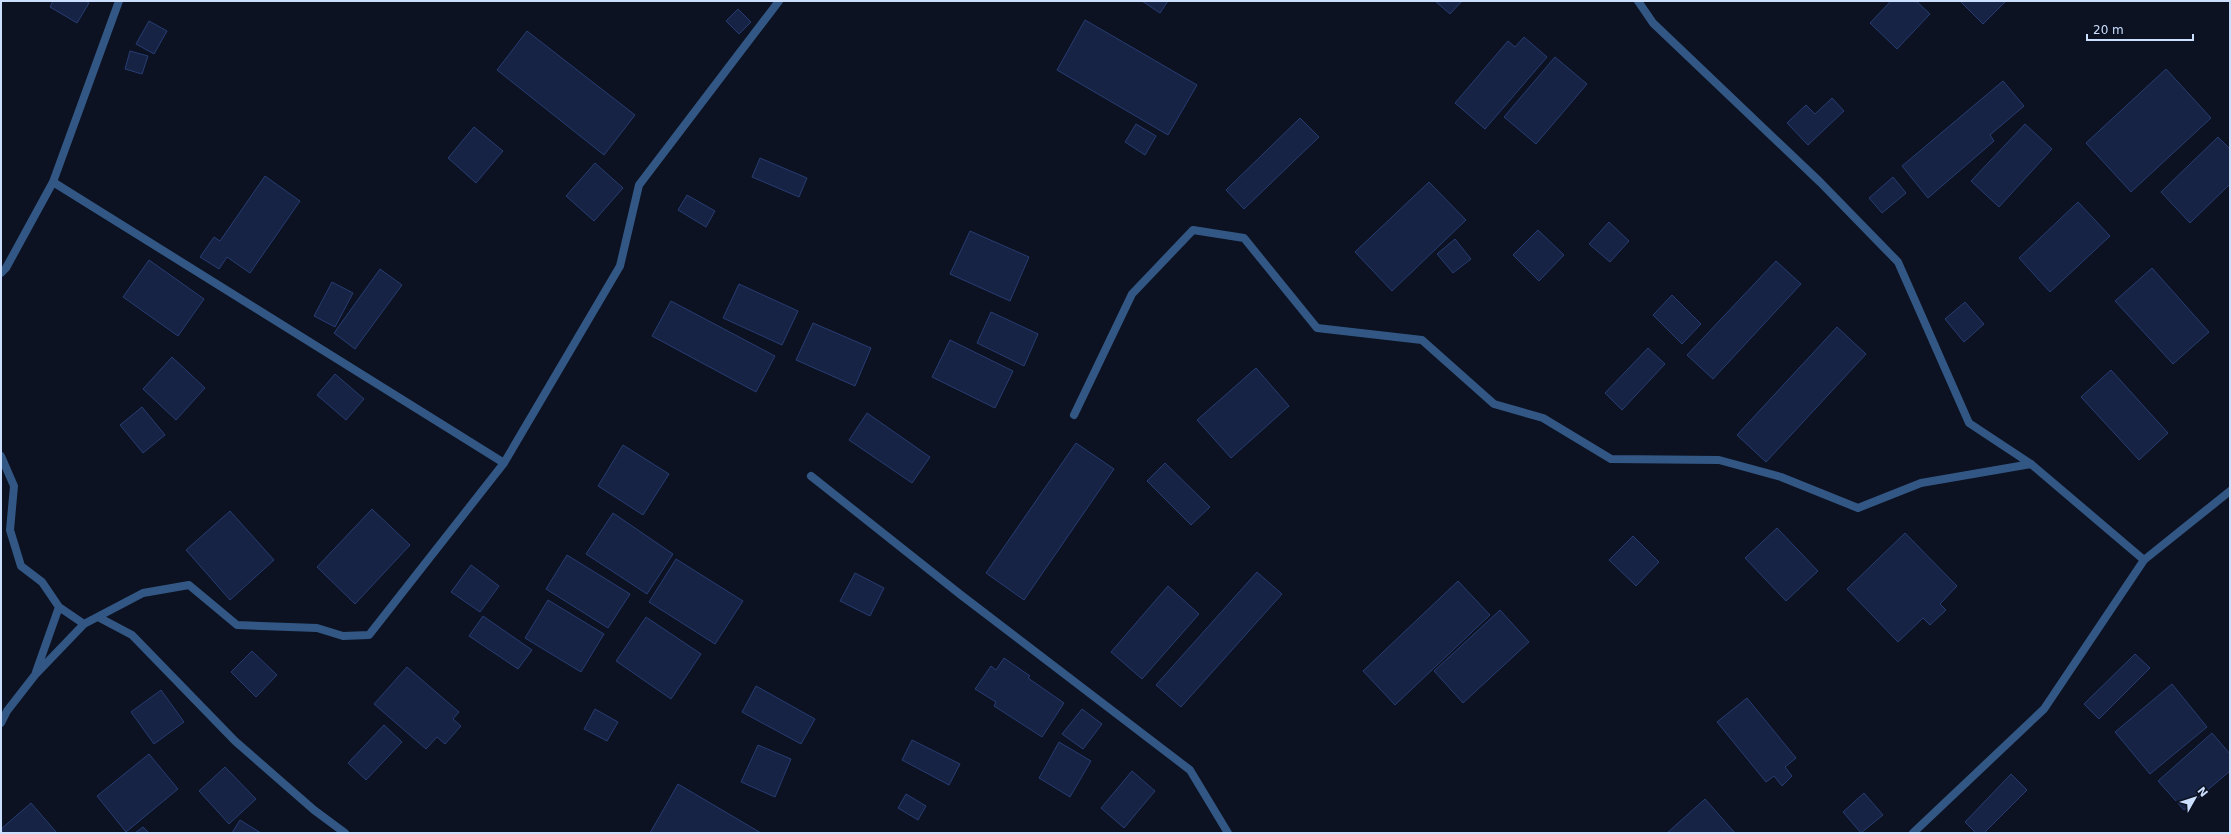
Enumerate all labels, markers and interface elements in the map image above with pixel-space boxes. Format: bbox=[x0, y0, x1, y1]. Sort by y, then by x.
scale bar bbox=[2087, 16, 2193, 42]
text: 20 m bbox=[2093, 23, 2124, 37]
north arrow bbox=[2175, 778, 2215, 818]
text: N bbox=[2194, 784, 2210, 800]

